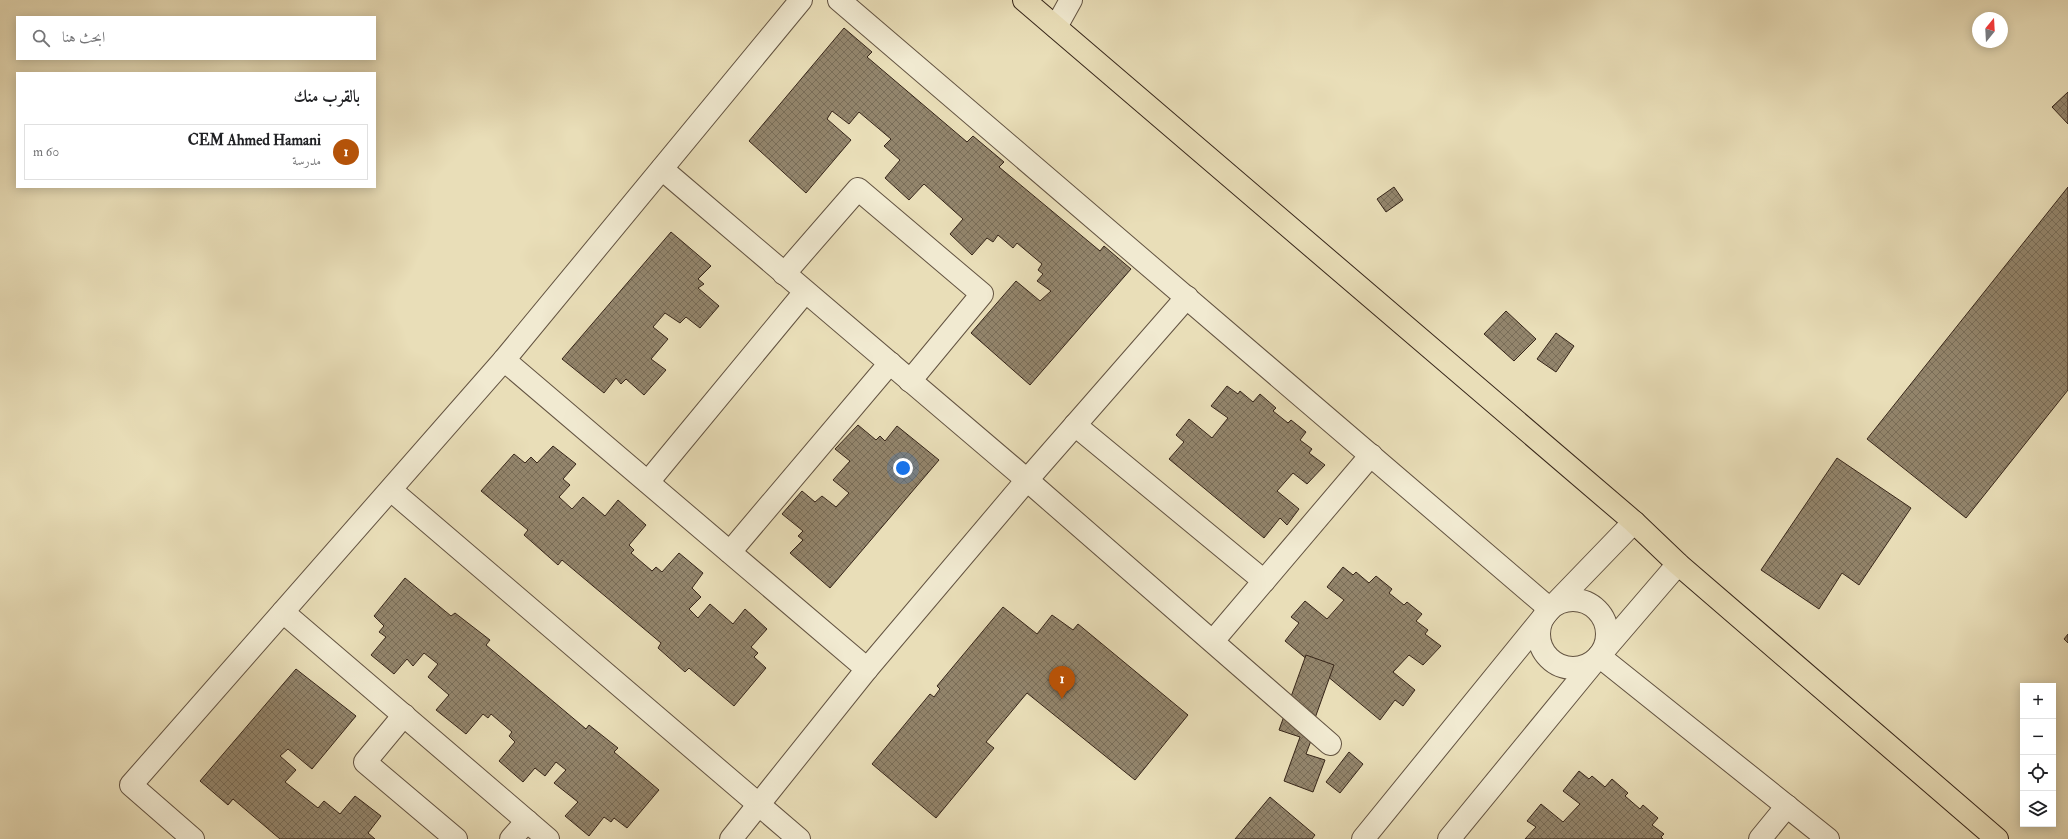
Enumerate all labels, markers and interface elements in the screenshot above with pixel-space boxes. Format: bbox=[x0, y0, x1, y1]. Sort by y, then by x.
north arrow bbox=[1972, 12, 2008, 48]
search box bbox=[16, 16, 376, 60]
icon: search bbox=[30, 27, 52, 49]
text: ابحث هنا bbox=[62, 28, 105, 47]
text: بالقرب منك bbox=[294, 86, 360, 107]
text: CEM Ahmed Hamani bbox=[188, 131, 321, 150]
text: 60 m bbox=[33, 144, 59, 160]
text: 1 bbox=[344, 144, 348, 160]
text: مدرسة bbox=[292, 153, 321, 169]
your location bbox=[893, 458, 913, 478]
pin: 1 bbox=[1049, 666, 1075, 699]
map controls bbox=[2020, 683, 2056, 827]
button: + bbox=[2020, 683, 2056, 719]
button: − bbox=[2020, 719, 2056, 755]
button: locate bbox=[2020, 755, 2056, 791]
button: layers bbox=[2020, 791, 2056, 827]

